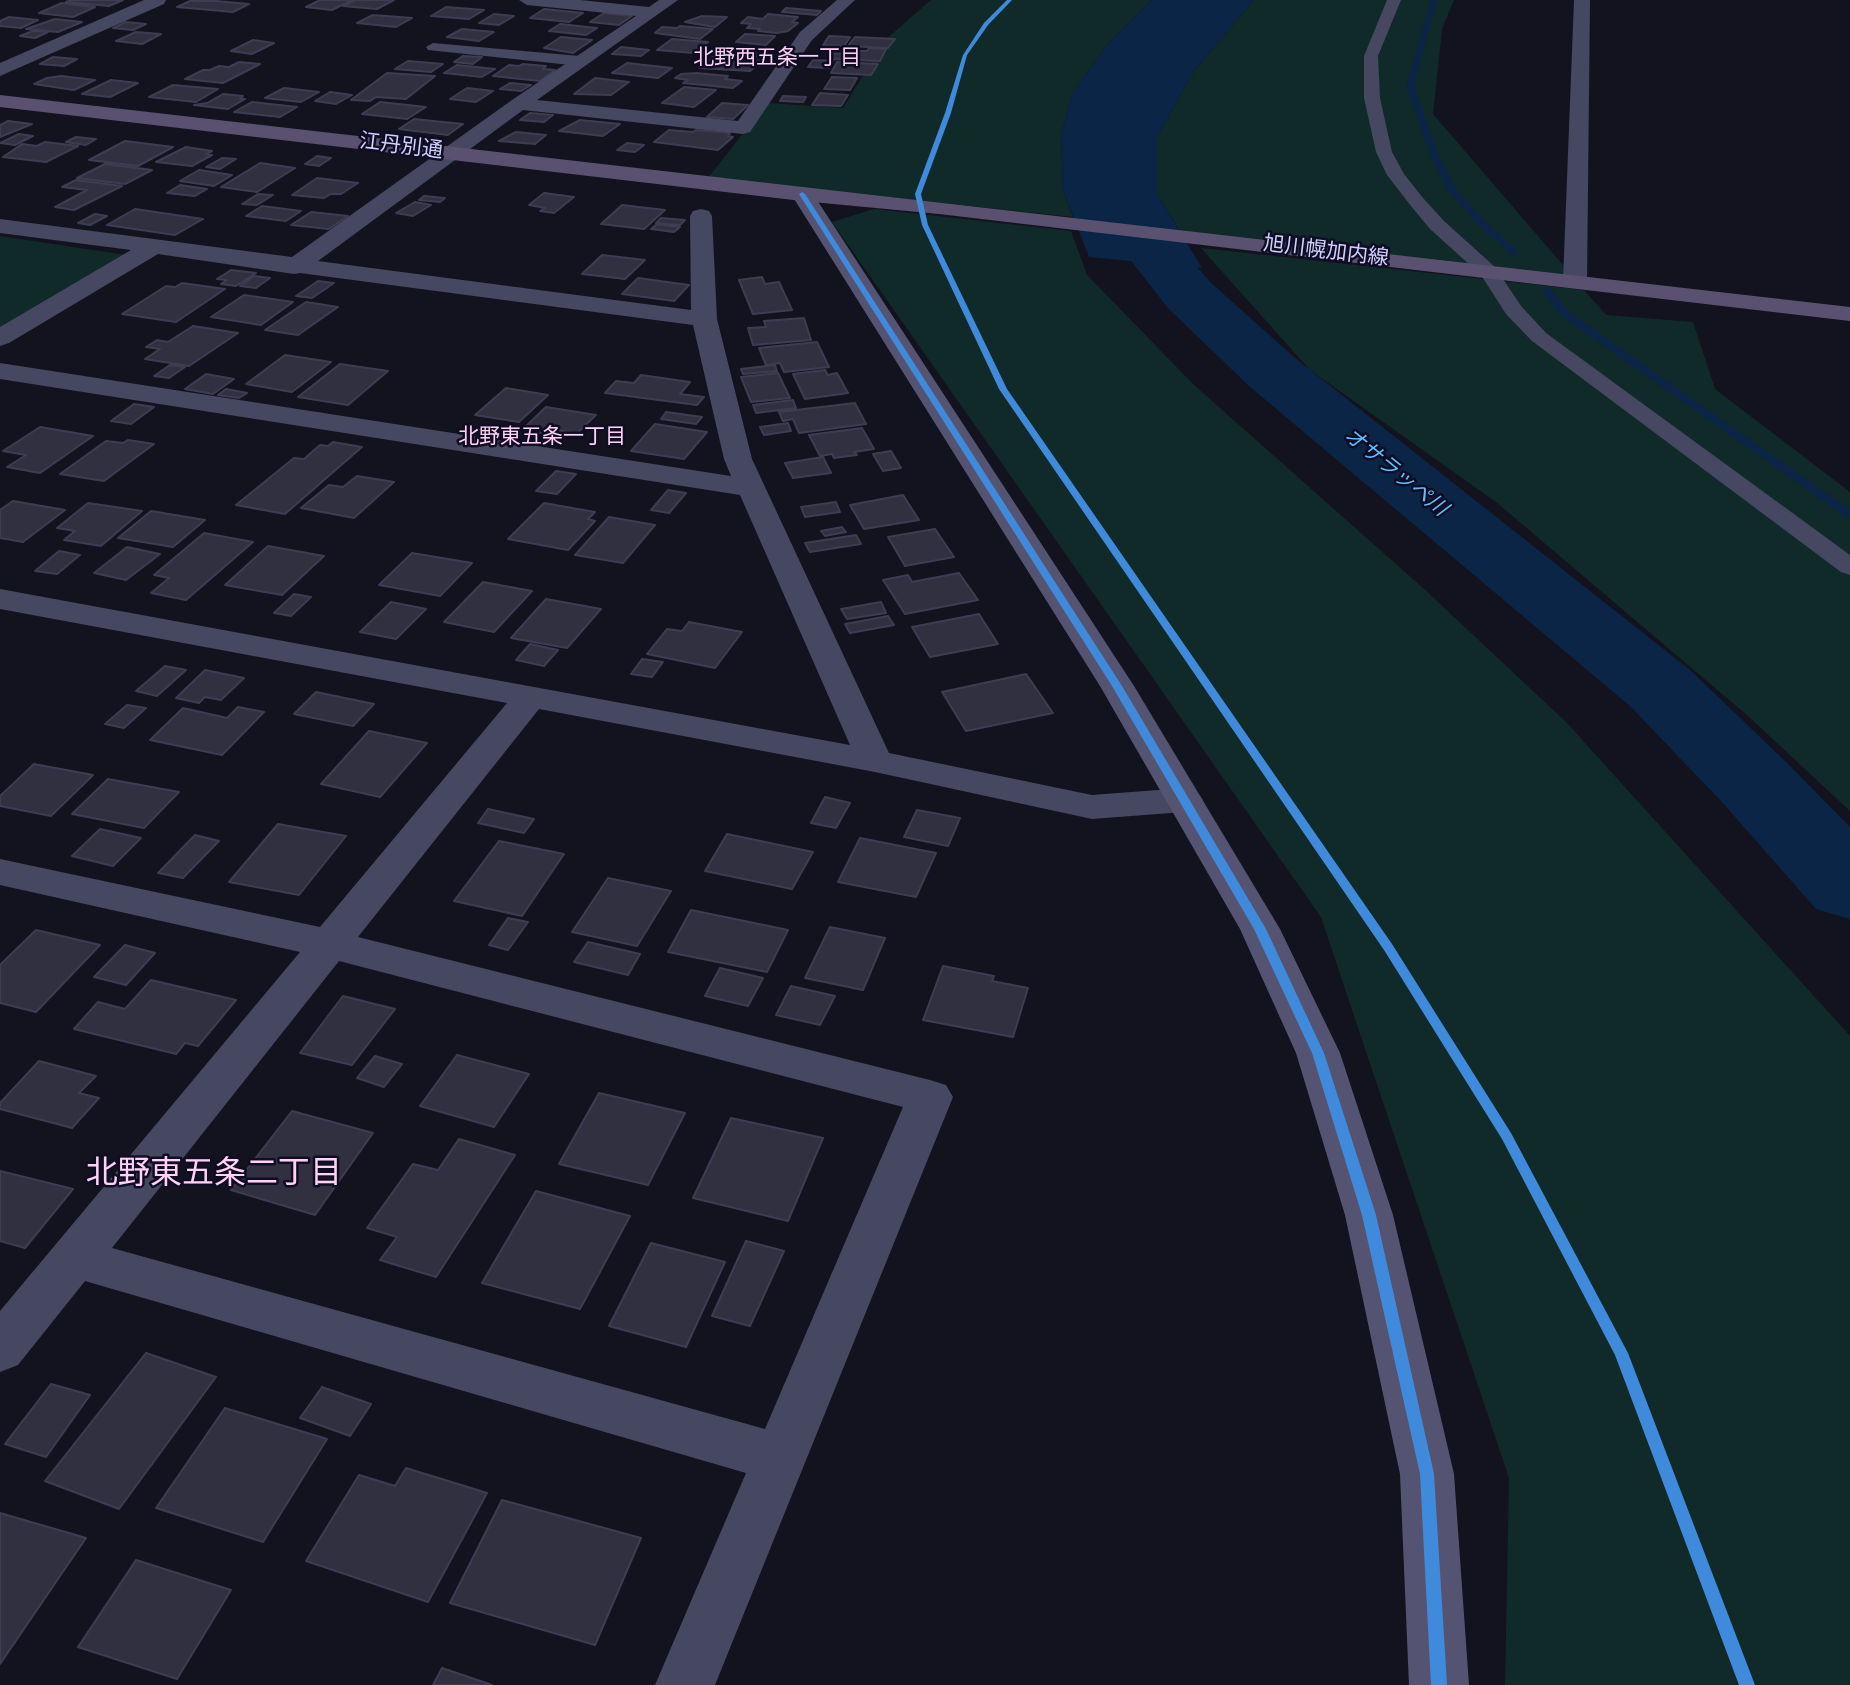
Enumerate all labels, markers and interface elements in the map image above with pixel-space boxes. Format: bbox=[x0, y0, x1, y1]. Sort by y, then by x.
district label: 北野西五条一丁目 bbox=[693, 46, 861, 72]
street label: 江丹別通 bbox=[358, 129, 444, 165]
street label: 旭川幌加内線 bbox=[1262, 232, 1390, 272]
water label: オサラッペ川 bbox=[1338, 424, 1452, 522]
district label: 北野東五条一丁目 bbox=[458, 425, 626, 451]
district label: 北野東五条二丁目 bbox=[86, 1156, 342, 1194]

